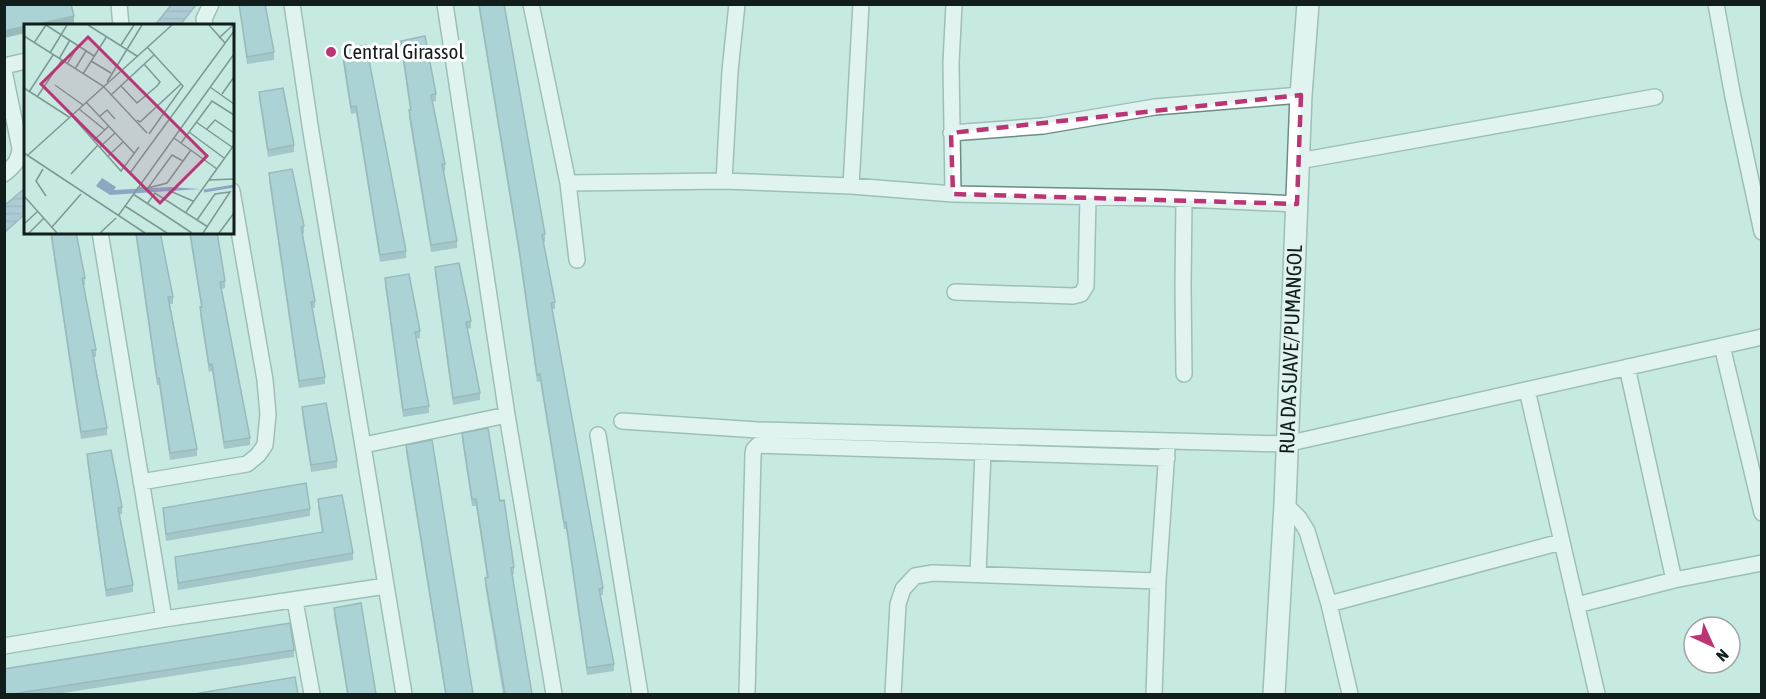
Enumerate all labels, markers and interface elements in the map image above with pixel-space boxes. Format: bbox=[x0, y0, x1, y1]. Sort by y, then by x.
inset map bbox=[24, 24, 234, 234]
place label: Central Girassol bbox=[343, 39, 464, 63]
marker: Central Girassol bbox=[324, 45, 338, 59]
street label: RUA DA SUAVE/PUMANGOL bbox=[1274, 244, 1306, 455]
north arrow bbox=[1682, 615, 1742, 675]
text: N bbox=[1713, 646, 1732, 665]

